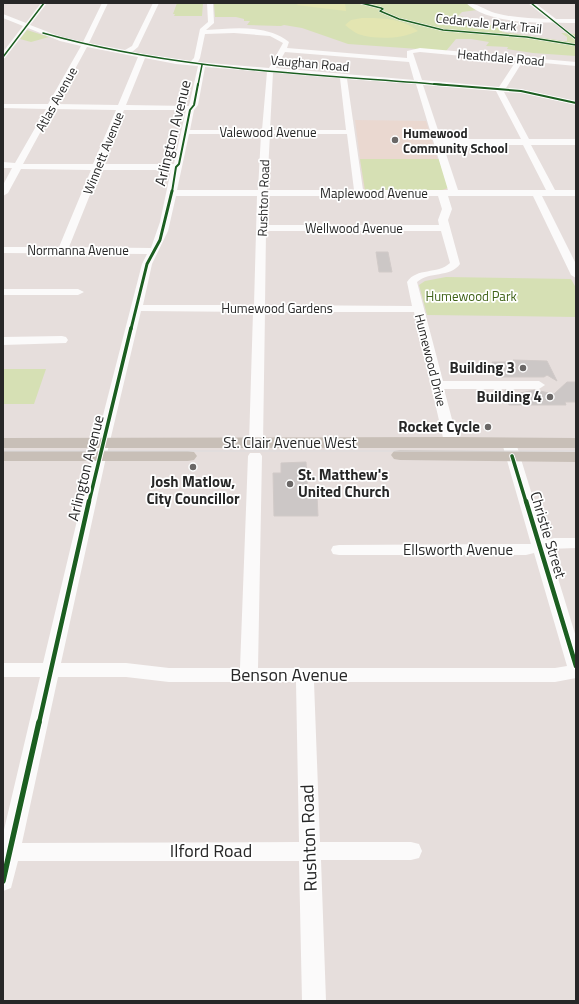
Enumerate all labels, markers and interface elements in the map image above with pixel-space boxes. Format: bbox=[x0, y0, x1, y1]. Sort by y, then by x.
street label: Cedarvale Park Trail bbox=[435, 7, 543, 39]
street label: Heathdale Road bbox=[457, 43, 545, 71]
street label: Vaughan Road bbox=[270, 50, 350, 76]
street label: Atlas Avenue bbox=[30, 63, 82, 135]
street label: Arlington Avenue bbox=[148, 78, 197, 188]
street label: Winnett Avenue bbox=[77, 109, 129, 197]
street label: Valewood Avenue bbox=[219, 122, 317, 142]
place label: Humewood Community School bbox=[403, 123, 508, 158]
marker: Humewood Community School bbox=[390, 135, 400, 145]
street label: Rushton Road bbox=[252, 159, 274, 237]
street label: Maplewood Avenue bbox=[320, 183, 428, 203]
street label: Wellwood Avenue bbox=[305, 218, 403, 238]
street label: Normanna Avenue bbox=[27, 240, 129, 260]
park label: Humewood Park bbox=[425, 286, 517, 306]
street label: Humewood Gardens bbox=[221, 298, 333, 318]
street label: Humewood Drive bbox=[410, 312, 452, 408]
place label: Building 3 bbox=[450, 356, 515, 379]
marker: Building 3 bbox=[518, 363, 528, 373]
place label: Building 4 bbox=[477, 385, 542, 408]
marker: Building 4 bbox=[545, 392, 555, 402]
street label: Arlington Avenue bbox=[61, 413, 110, 523]
place label: Rocket Cycle bbox=[398, 415, 480, 438]
marker: Rocket Cycle bbox=[483, 422, 493, 432]
street label: St. Clair Avenue West bbox=[223, 431, 358, 454]
marker: Josh Matlow, City Councillor bbox=[188, 462, 198, 472]
place label: St. Matthew's United Church bbox=[298, 463, 390, 503]
place label: Josh Matlow, City Councillor bbox=[146, 470, 240, 510]
marker: St. Matthew's United Church bbox=[285, 479, 295, 489]
street label: Christie Street bbox=[524, 489, 573, 582]
street label: Ellsworth Avenue bbox=[403, 538, 513, 561]
street label: Benson Avenue bbox=[230, 661, 348, 688]
street label: Rushton Road bbox=[293, 784, 324, 892]
street label: Ilford Road bbox=[170, 837, 252, 864]

